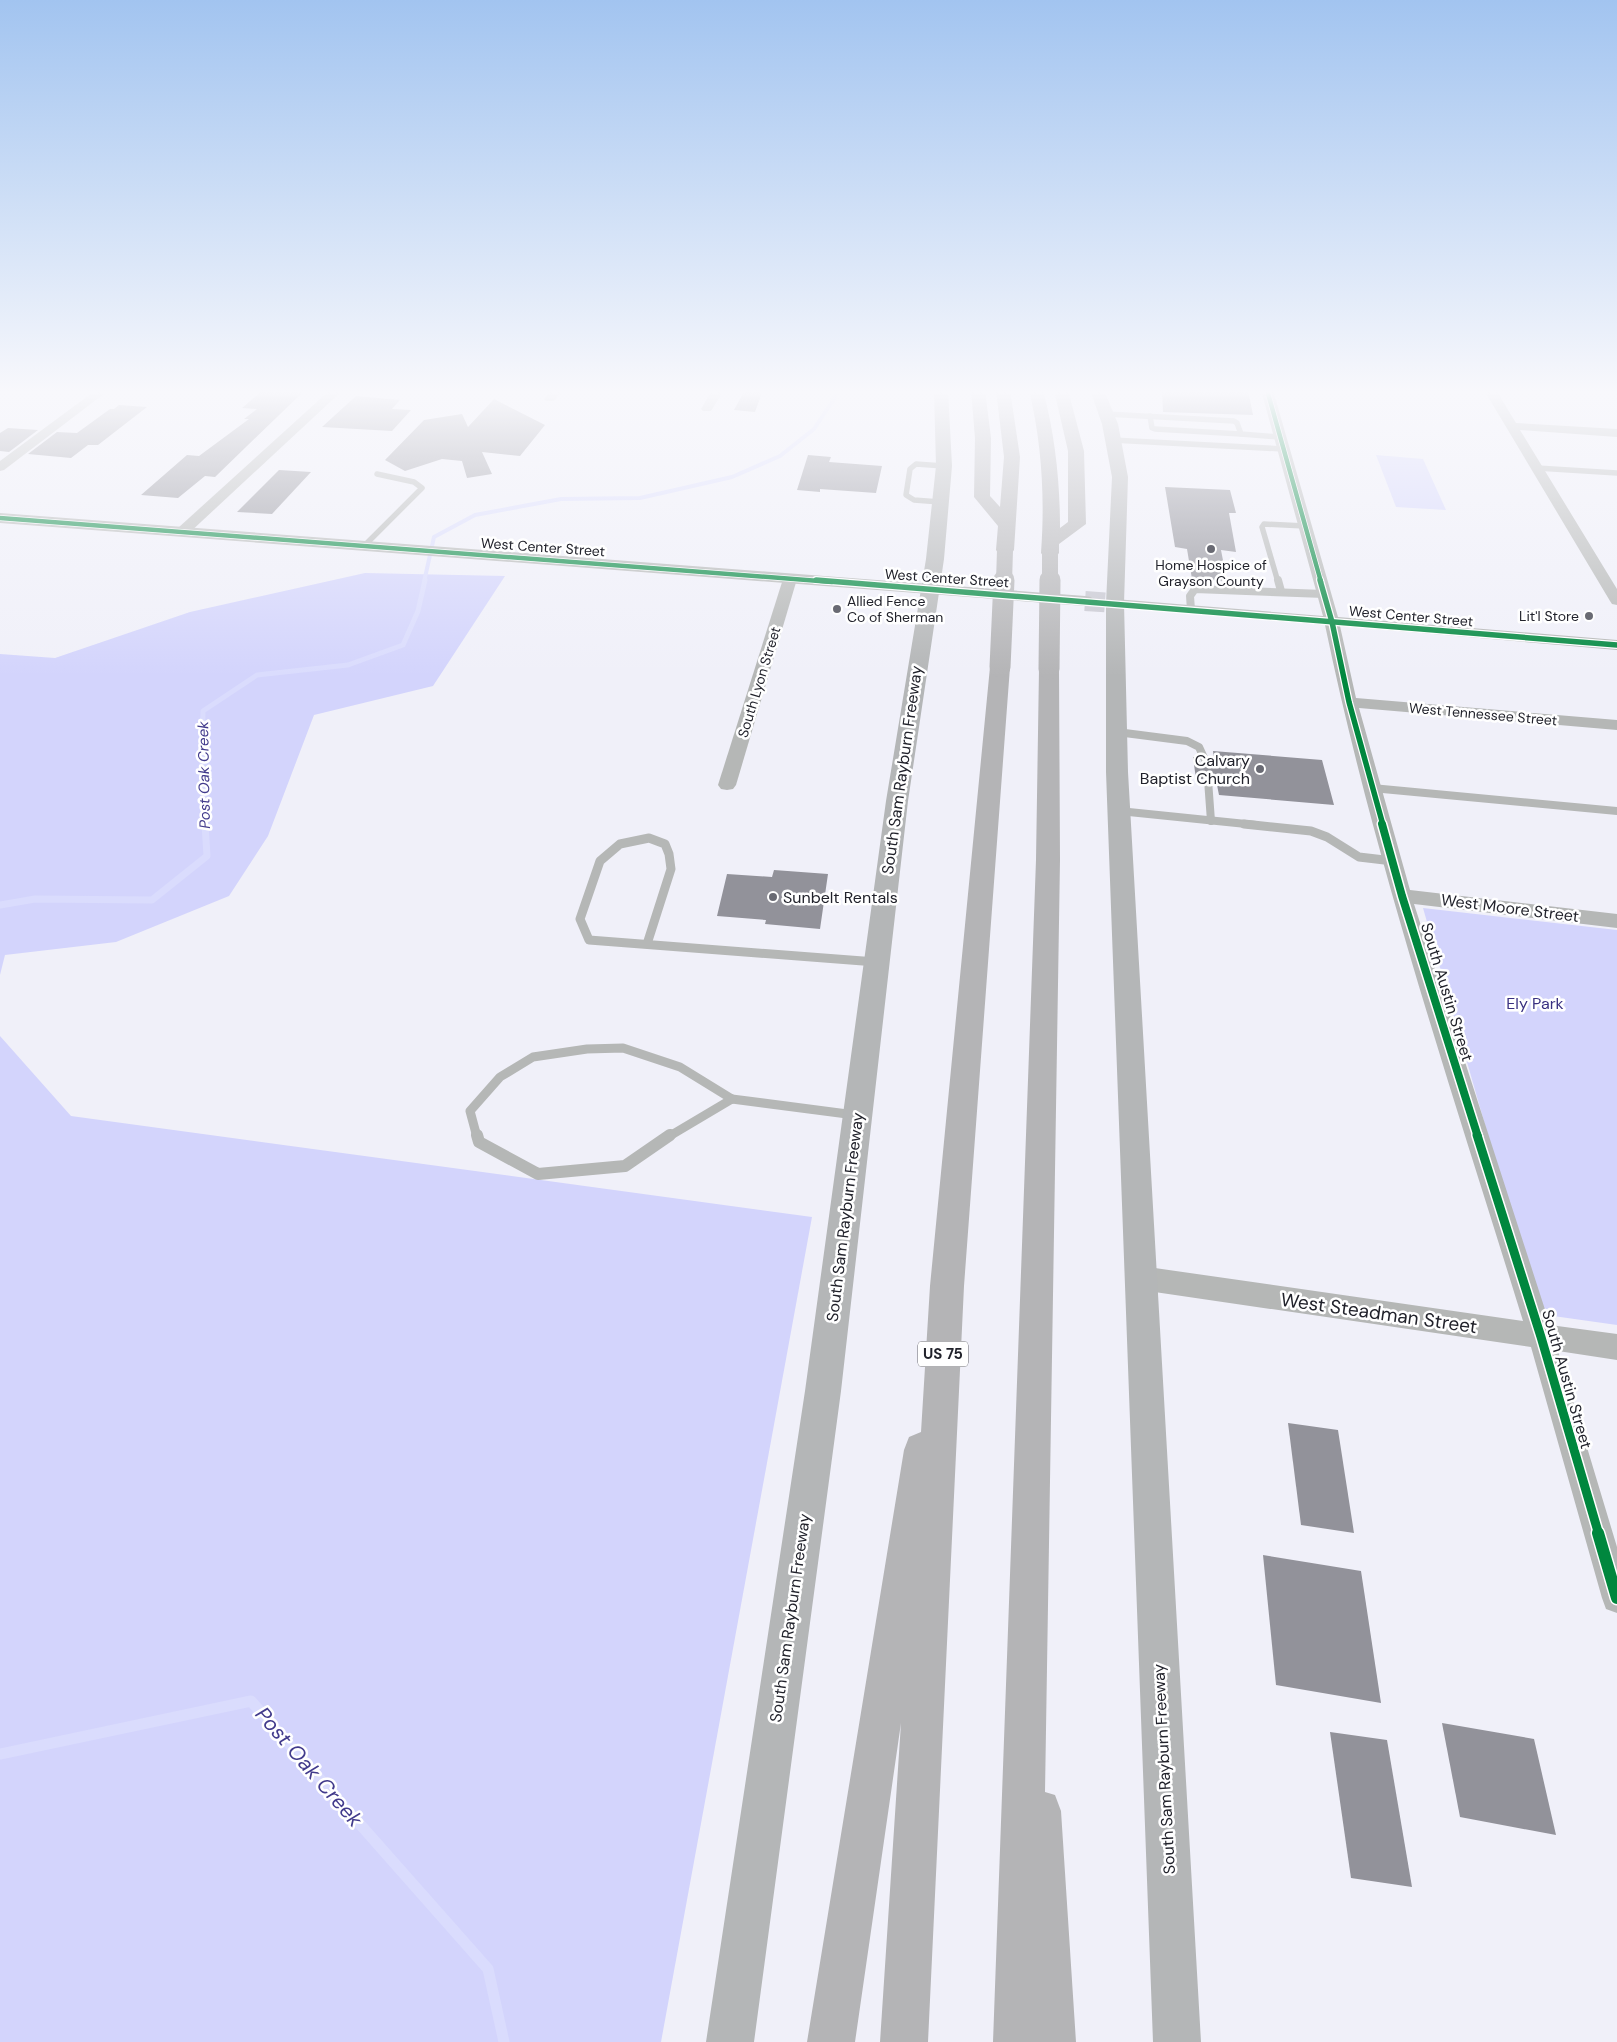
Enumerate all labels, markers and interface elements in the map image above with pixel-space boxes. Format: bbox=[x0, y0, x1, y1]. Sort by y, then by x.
street label: West Center Street bbox=[480, 534, 606, 560]
marker: Home Hospice of Grayson County bbox=[1205, 543, 1217, 555]
place label: Home Hospice of Grayson County bbox=[1155, 556, 1267, 590]
street label: West Center Street bbox=[884, 565, 1010, 591]
place label: Allied Fence Co of Sherman bbox=[847, 592, 943, 626]
street label: West Center Street bbox=[1348, 602, 1474, 630]
marker: Allied Fence Co of Sherman bbox=[831, 603, 843, 615]
place label: Lit'l Store bbox=[1519, 607, 1579, 625]
marker: Lit'l Store bbox=[1583, 610, 1595, 622]
street label: South Lyon Street bbox=[734, 624, 784, 740]
street label: South Sam Rayburn Freeway bbox=[877, 664, 927, 876]
street label: West Tennessee Street bbox=[1408, 699, 1558, 729]
water label: Post Oak Creek bbox=[193, 721, 215, 829]
place label: Calvary Baptist Church bbox=[1140, 750, 1250, 789]
marker: Calvary Baptist Church bbox=[1254, 763, 1266, 775]
place label: Sunbelt Rentals bbox=[783, 887, 898, 908]
street label: West Moore Street bbox=[1440, 889, 1580, 927]
marker: Sunbelt Rentals bbox=[767, 891, 779, 903]
street label: South Austin Street bbox=[1416, 920, 1478, 1064]
park label: Ely Park bbox=[1506, 993, 1564, 1014]
street label: South Sam Rayburn Freeway bbox=[822, 1111, 868, 1323]
street label: West Steadman Street bbox=[1279, 1287, 1479, 1339]
street label: South Austin Street bbox=[1537, 1307, 1597, 1451]
road number: US 75 bbox=[918, 1342, 968, 1366]
street label: South Sam Rayburn Freeway bbox=[765, 1512, 815, 1724]
street label: South Sam Rayburn Freeway bbox=[1148, 1663, 1180, 1875]
water label: Post Oak Creek bbox=[249, 1701, 369, 1833]

